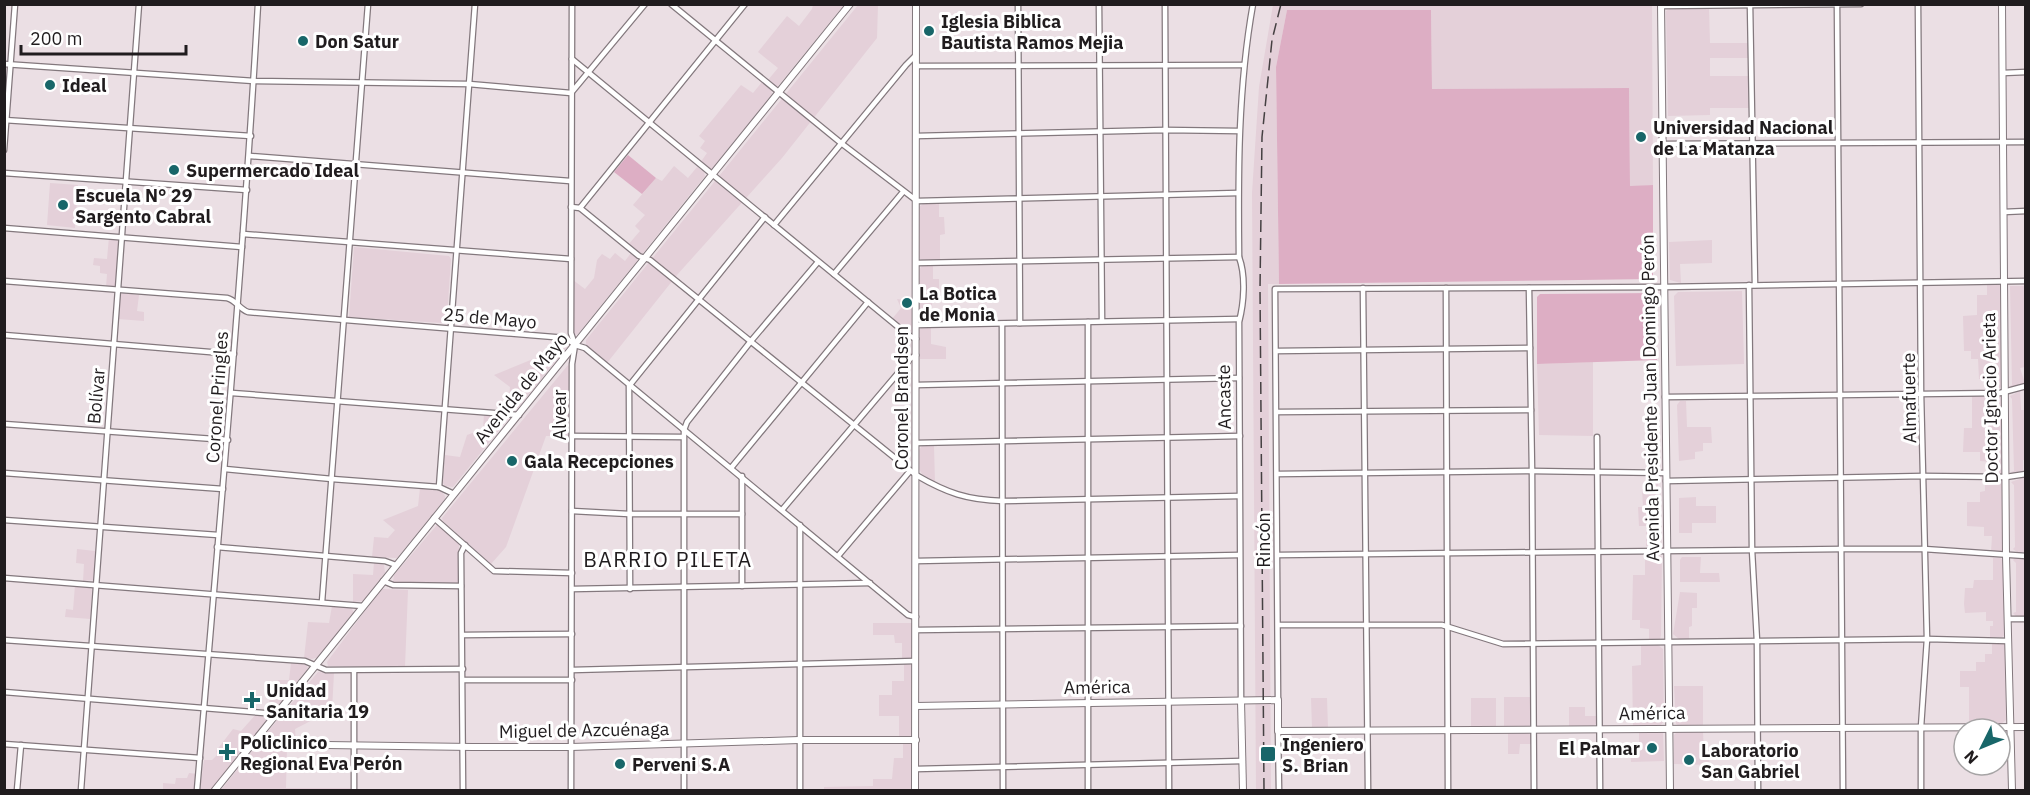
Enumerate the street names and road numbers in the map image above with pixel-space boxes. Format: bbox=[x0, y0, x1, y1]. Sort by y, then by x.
street label: Avenida Presidente Juan Domingo Perón bbox=[1636, 234, 1664, 562]
street label: 25 de Mayo bbox=[442, 302, 538, 334]
street label: Doctor Ignacio Arieta bbox=[1977, 312, 2003, 484]
street label: Coronel Brandsen bbox=[890, 326, 913, 470]
street label: Avenida de Mayo bbox=[469, 328, 573, 448]
street label: Coronel Pringles bbox=[201, 330, 233, 464]
street label: Almafuerte bbox=[1897, 352, 1921, 443]
street label: Ancaste bbox=[1212, 364, 1236, 430]
street label: Bolívar bbox=[82, 367, 110, 425]
street label: Alvear bbox=[548, 389, 571, 441]
street label: Rincón bbox=[1252, 512, 1275, 568]
street label: América bbox=[1063, 675, 1131, 699]
street label: América bbox=[1618, 701, 1686, 725]
street label: Miguel de Azcuénaga bbox=[499, 717, 670, 743]

